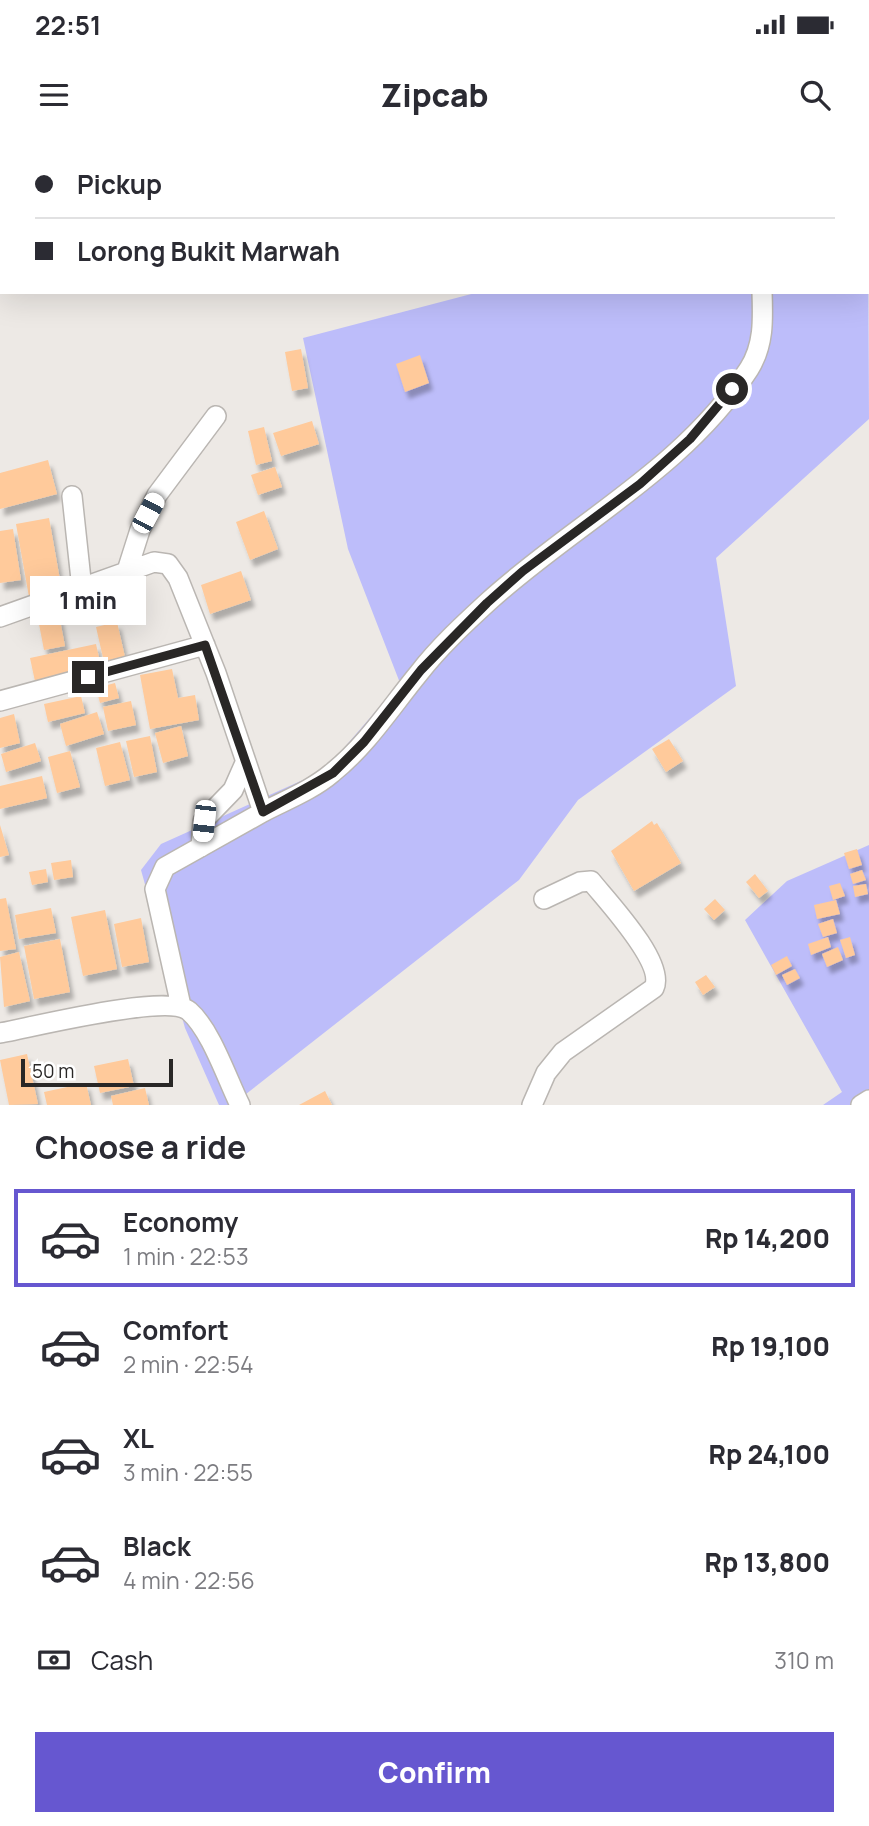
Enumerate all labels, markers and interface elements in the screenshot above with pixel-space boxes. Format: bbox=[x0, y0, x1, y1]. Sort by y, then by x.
text: 22:51 bbox=[35, 7, 102, 43]
text: Zipcab bbox=[380, 73, 489, 117]
icon: menu bbox=[35, 76, 73, 114]
icon: search bbox=[796, 76, 834, 114]
text: Pickup bbox=[77, 166, 162, 202]
text: Lorong Bukit Marwah bbox=[77, 233, 340, 269]
route start bbox=[716, 373, 748, 405]
car bbox=[129, 490, 168, 536]
callout: 1 min bbox=[30, 575, 146, 624]
text: 1 min bbox=[59, 584, 117, 616]
route end bbox=[72, 661, 104, 693]
car bbox=[192, 799, 217, 843]
scale bar bbox=[21, 1056, 173, 1088]
text: 50 m bbox=[32, 1058, 74, 1084]
text: Choose a ride bbox=[35, 1125, 246, 1169]
text: Economy bbox=[123, 1204, 238, 1240]
icon: car bbox=[39, 1207, 102, 1270]
text: Rp 14,200 bbox=[705, 1220, 830, 1256]
text: 1 min · 22:53 bbox=[123, 1240, 249, 1272]
text: Comfort bbox=[123, 1312, 229, 1348]
icon: car bbox=[39, 1315, 102, 1378]
text: Rp 19,100 bbox=[711, 1328, 830, 1364]
text: 2 min · 22:54 bbox=[123, 1348, 254, 1380]
text: XL bbox=[123, 1420, 154, 1456]
icon: car bbox=[39, 1423, 102, 1486]
text: Rp 24,100 bbox=[709, 1436, 830, 1472]
text: 3 min · 22:55 bbox=[123, 1456, 253, 1488]
text: Black bbox=[123, 1528, 191, 1564]
icon: car bbox=[39, 1531, 102, 1594]
text: Rp 13,800 bbox=[705, 1544, 830, 1580]
text: 4 min · 22:56 bbox=[123, 1564, 255, 1596]
icon: cash bbox=[35, 1641, 73, 1679]
text: Cash bbox=[91, 1642, 153, 1678]
text: 310 m bbox=[774, 1644, 834, 1676]
button: Confirm bbox=[35, 1732, 834, 1812]

